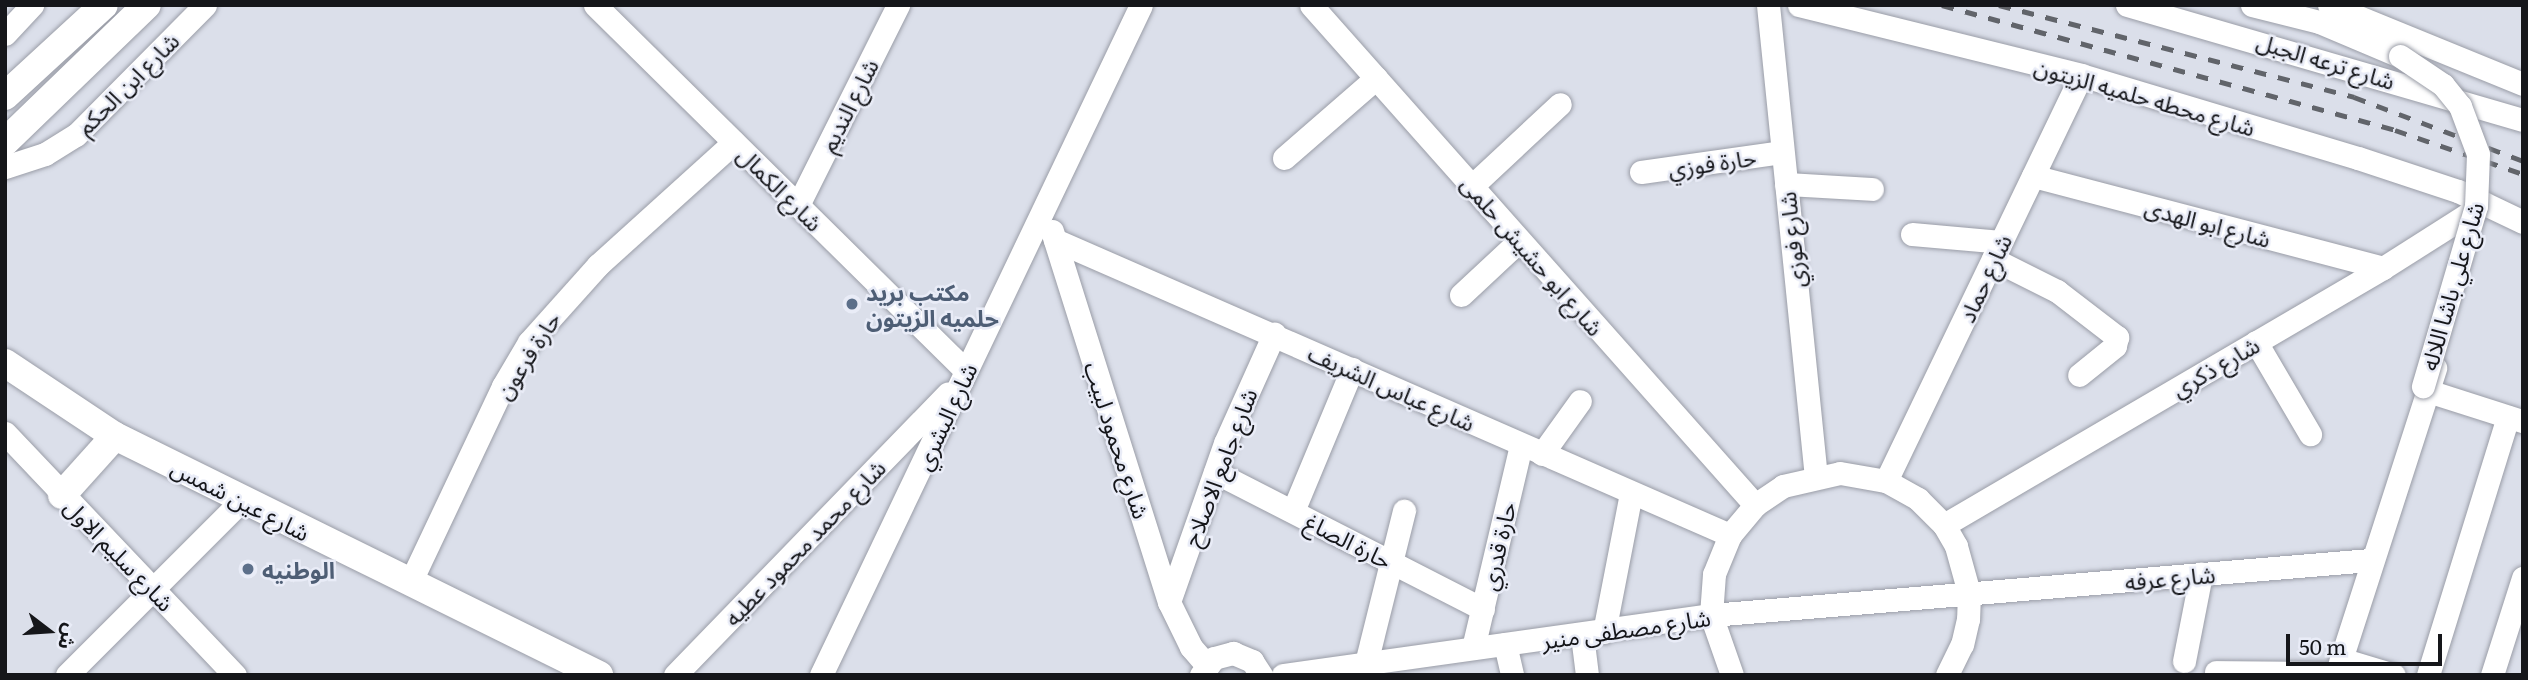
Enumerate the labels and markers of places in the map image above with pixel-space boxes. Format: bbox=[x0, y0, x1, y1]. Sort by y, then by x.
place label: مكتب بريد حلميه الزيتون bbox=[866, 277, 999, 331]
marker: مكتب بريد حلميه الزيتون bbox=[844, 296, 860, 312]
place label: الوطنيه bbox=[262, 555, 335, 583]
marker: الوطنيه bbox=[240, 561, 256, 577]

